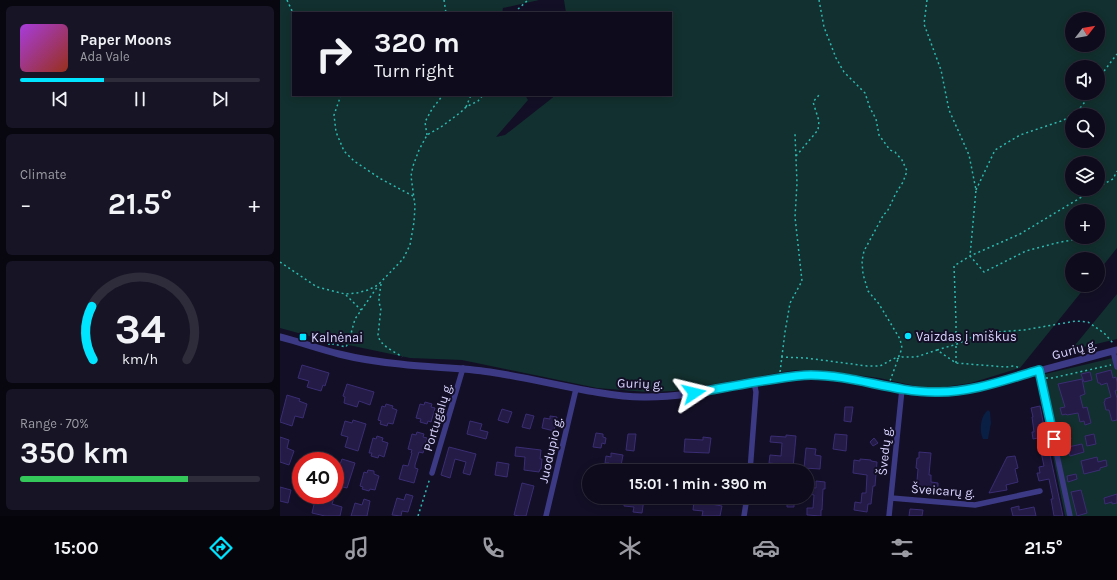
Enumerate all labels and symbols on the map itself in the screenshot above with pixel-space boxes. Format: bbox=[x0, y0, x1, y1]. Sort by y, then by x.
north arrow bbox=[1065, 12, 1105, 52]
place label: Vaizdas į miškus bbox=[916, 329, 1017, 344]
place label: Kalnėnai bbox=[311, 330, 363, 345]
marker: Vaizdas į miškus bbox=[903, 331, 913, 341]
marker: Kalnėnai bbox=[298, 332, 308, 342]
street label: Gurių g. bbox=[1050, 336, 1098, 363]
position arrow bbox=[673, 372, 715, 414]
street label: Gurių g. bbox=[617, 375, 663, 392]
street label: Portugalų g. bbox=[420, 381, 455, 453]
street label: Juodupio g. bbox=[536, 416, 565, 485]
pin bbox=[1037, 422, 1071, 456]
street label: Švedų g. bbox=[873, 426, 895, 476]
speed limit sign: 40 bbox=[292, 452, 344, 504]
street label: Šveicarų g. bbox=[910, 480, 976, 500]

